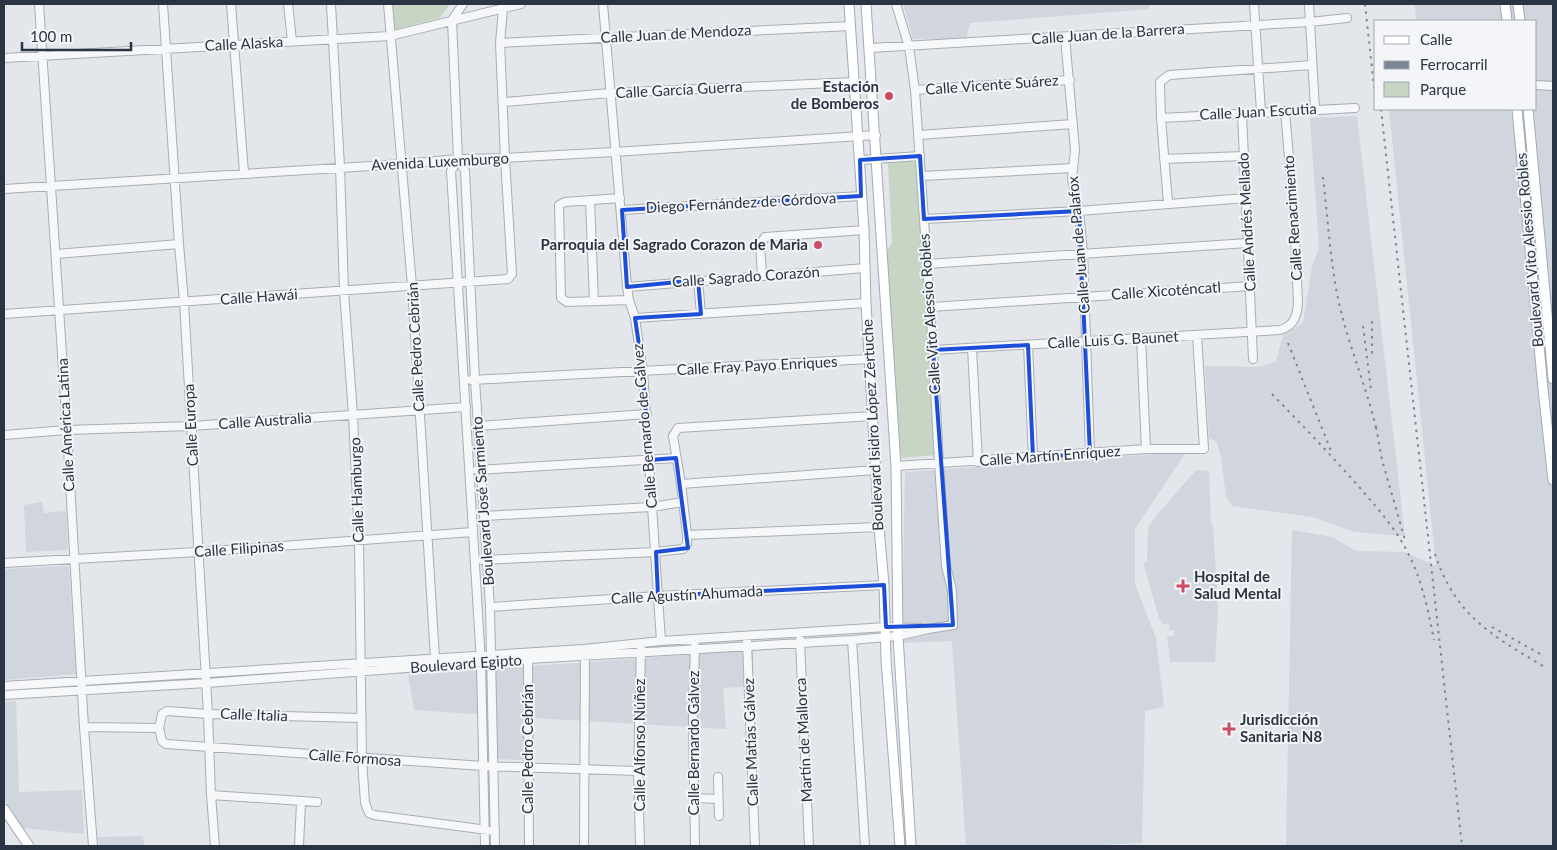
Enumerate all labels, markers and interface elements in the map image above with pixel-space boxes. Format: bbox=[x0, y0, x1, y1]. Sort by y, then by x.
street label: Calle Juan de la Barrera bbox=[1031, 19, 1185, 47]
scale bar bbox=[22, 20, 131, 52]
street label: Calle Juan de Mendoza bbox=[600, 20, 752, 46]
legend bbox=[1374, 20, 1537, 110]
text: 100 m bbox=[30, 27, 72, 45]
text: Calle bbox=[1420, 30, 1453, 48]
street label: Calle Alaska bbox=[204, 32, 284, 54]
text: Ferrocarril bbox=[1420, 55, 1488, 73]
street label: Calle Vicente Suárez bbox=[925, 70, 1059, 98]
street label: Calle García Guerra bbox=[615, 77, 743, 101]
place label: Estación de Bomberos bbox=[791, 77, 879, 112]
text: Parque bbox=[1420, 80, 1466, 98]
marker: Estación de Bomberos bbox=[883, 90, 895, 102]
street label: Calle Juan Escutia bbox=[1199, 99, 1317, 123]
street label: Avenida Luxemburgo bbox=[371, 148, 509, 174]
street label: Calle Andrés Mellado bbox=[1233, 152, 1259, 292]
street label: Boulevard Vito Alessio Robles bbox=[1512, 152, 1546, 348]
street label: Calle Renacimiento bbox=[1279, 155, 1305, 281]
street label: Calle Juan de Palafox bbox=[1063, 175, 1093, 315]
street label: Diego Fernández de Córdova bbox=[645, 188, 837, 216]
street label: Calle Vito Alessio Robles bbox=[914, 233, 944, 395]
place label: Parroquia del Sagrado Corazon de Maria bbox=[541, 235, 808, 253]
marker: Parroquia del Sagrado Corazon de Maria bbox=[812, 239, 824, 251]
street label: Calle Sagrado Corazón bbox=[672, 262, 820, 290]
street label: Calle Xicoténcatl bbox=[1110, 277, 1221, 303]
street label: Calle Pedro Cebrián bbox=[403, 282, 427, 412]
street label: Calle Hawái bbox=[220, 284, 298, 308]
street label: Boulevard Isidro López Zertuche bbox=[857, 319, 887, 531]
street label: Calle Luis G. Baunet bbox=[1047, 327, 1180, 351]
street label: Calle Bernardo de Gálvez bbox=[628, 343, 660, 509]
street label: Calle Fray Payo Enriques bbox=[676, 352, 838, 378]
street label: Calle América Latina bbox=[53, 358, 77, 492]
street label: Calle Europa bbox=[179, 383, 201, 467]
street label: Calle Australia bbox=[218, 408, 312, 432]
street label: Boulevard José Sarmiento bbox=[467, 416, 497, 586]
street label: Calle Hamburgo bbox=[345, 437, 367, 543]
street label: Calle Martín Enríquez bbox=[979, 441, 1121, 469]
street label: Calle Filipinas bbox=[193, 536, 284, 560]
place label: Hospital de Salud Mental bbox=[1194, 567, 1281, 602]
marker: Hospital de Salud Mental bbox=[1176, 579, 1190, 593]
street label: Calle Agustín Ahumada bbox=[611, 581, 763, 607]
street label: Boulevard Egipto bbox=[409, 650, 523, 676]
street label: Calle Bernardo Gálvez bbox=[684, 670, 702, 816]
street label: Calle Matías Gálvez bbox=[739, 677, 761, 807]
street label: Martín de Mallorca bbox=[791, 677, 815, 803]
street label: Calle Alfonso Núñez bbox=[630, 678, 648, 811]
street label: Calle Pedro Cebrián bbox=[518, 684, 536, 814]
street label: Calle Italia bbox=[220, 704, 288, 724]
place label: Jurisdicción Sanitaria N8 bbox=[1240, 710, 1322, 745]
marker: Jurisdicción Sanitaria N8 bbox=[1222, 722, 1236, 736]
street label: Calle Formosa bbox=[308, 745, 402, 769]

